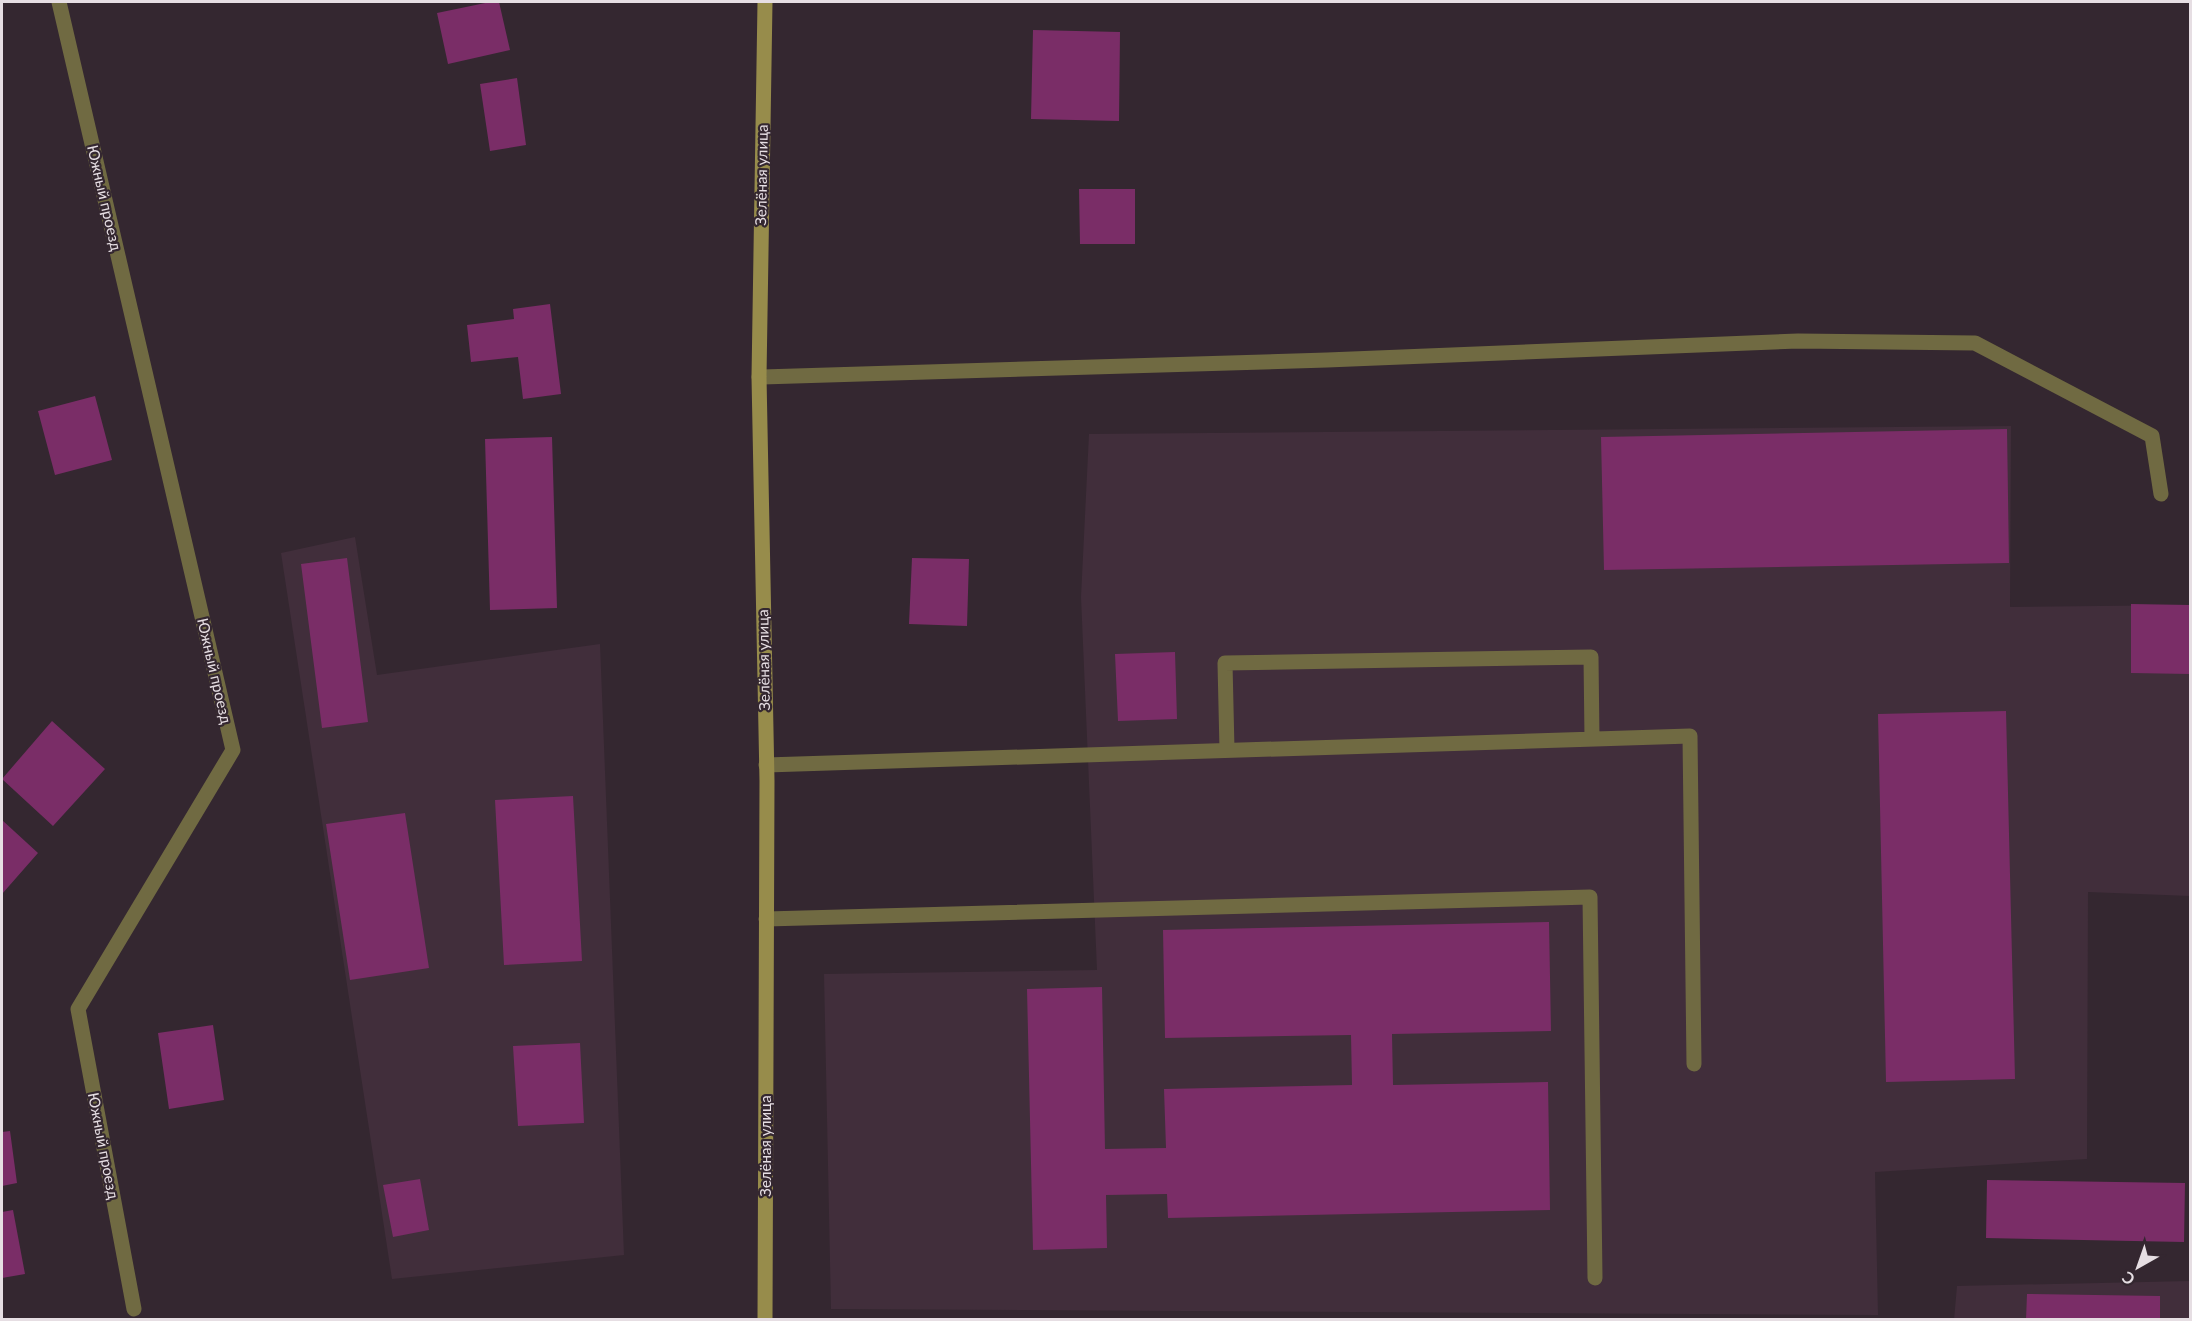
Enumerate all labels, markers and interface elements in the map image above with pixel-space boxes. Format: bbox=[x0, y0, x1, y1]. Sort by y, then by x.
street label: Зелёная улица bbox=[751, 124, 771, 226]
street label: Южный проезд bbox=[84, 143, 126, 252]
street label: Зелёная улица bbox=[753, 609, 773, 711]
street label: Южный проезд bbox=[194, 616, 236, 725]
street label: Южный проезд bbox=[85, 1091, 123, 1201]
street label: Зелёная улица bbox=[756, 1095, 774, 1197]
north arrow bbox=[2108, 1237, 2168, 1297]
text: С bbox=[2118, 1268, 2138, 1290]

